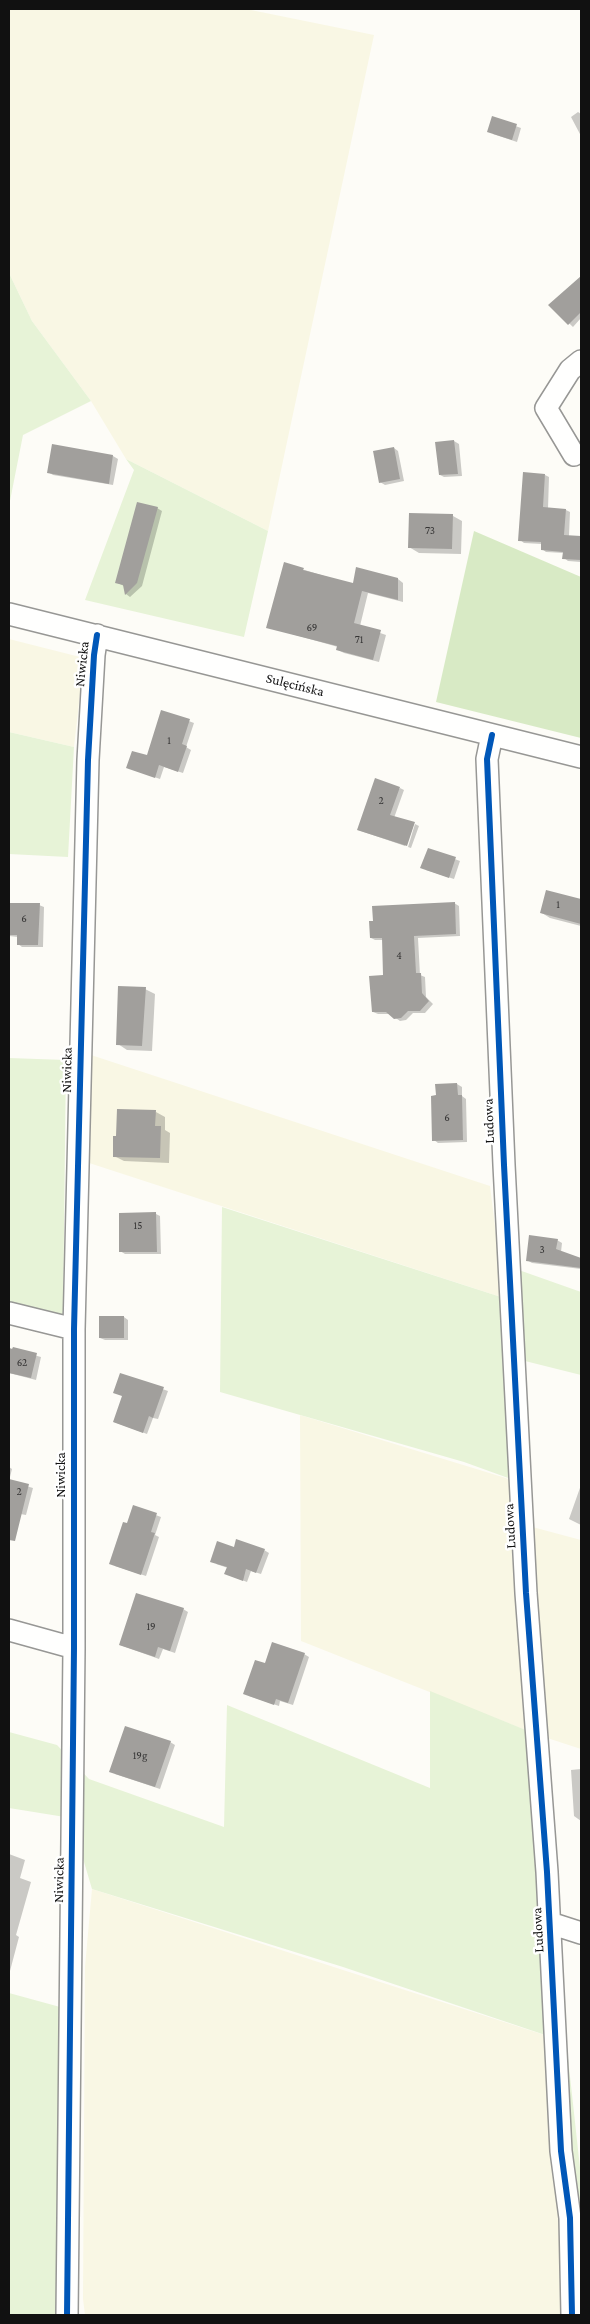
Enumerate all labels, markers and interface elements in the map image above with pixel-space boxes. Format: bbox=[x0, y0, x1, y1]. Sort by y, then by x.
house number: 73 bbox=[425, 524, 435, 538]
house number: 69 bbox=[307, 621, 317, 635]
house number: 71 bbox=[355, 633, 363, 647]
street label: Niwicka bbox=[71, 640, 93, 688]
street label: Sulęcińska bbox=[264, 670, 326, 700]
house number: 1 bbox=[167, 734, 171, 748]
house number: 2 bbox=[378, 794, 384, 808]
house number: 1 bbox=[556, 898, 560, 912]
house number: 6 bbox=[21, 912, 27, 926]
house number: 4 bbox=[396, 949, 402, 963]
street label: Niwicka bbox=[58, 1047, 76, 1093]
street label: Ludowa bbox=[480, 1098, 498, 1144]
house number: 6 bbox=[444, 1111, 450, 1125]
house number: 15 bbox=[134, 1219, 142, 1233]
house number: 3 bbox=[539, 1243, 545, 1257]
house number: 62 bbox=[17, 1356, 27, 1370]
street label: Niwicka bbox=[53, 1452, 69, 1498]
house number: 2 bbox=[16, 1485, 22, 1499]
street label: Ludowa bbox=[500, 1503, 520, 1549]
house number: 19 bbox=[146, 1620, 156, 1634]
house number: 19g bbox=[133, 1749, 147, 1763]
street label: Niwicka bbox=[50, 1857, 68, 1903]
street label: Ludowa bbox=[528, 1907, 548, 1953]

